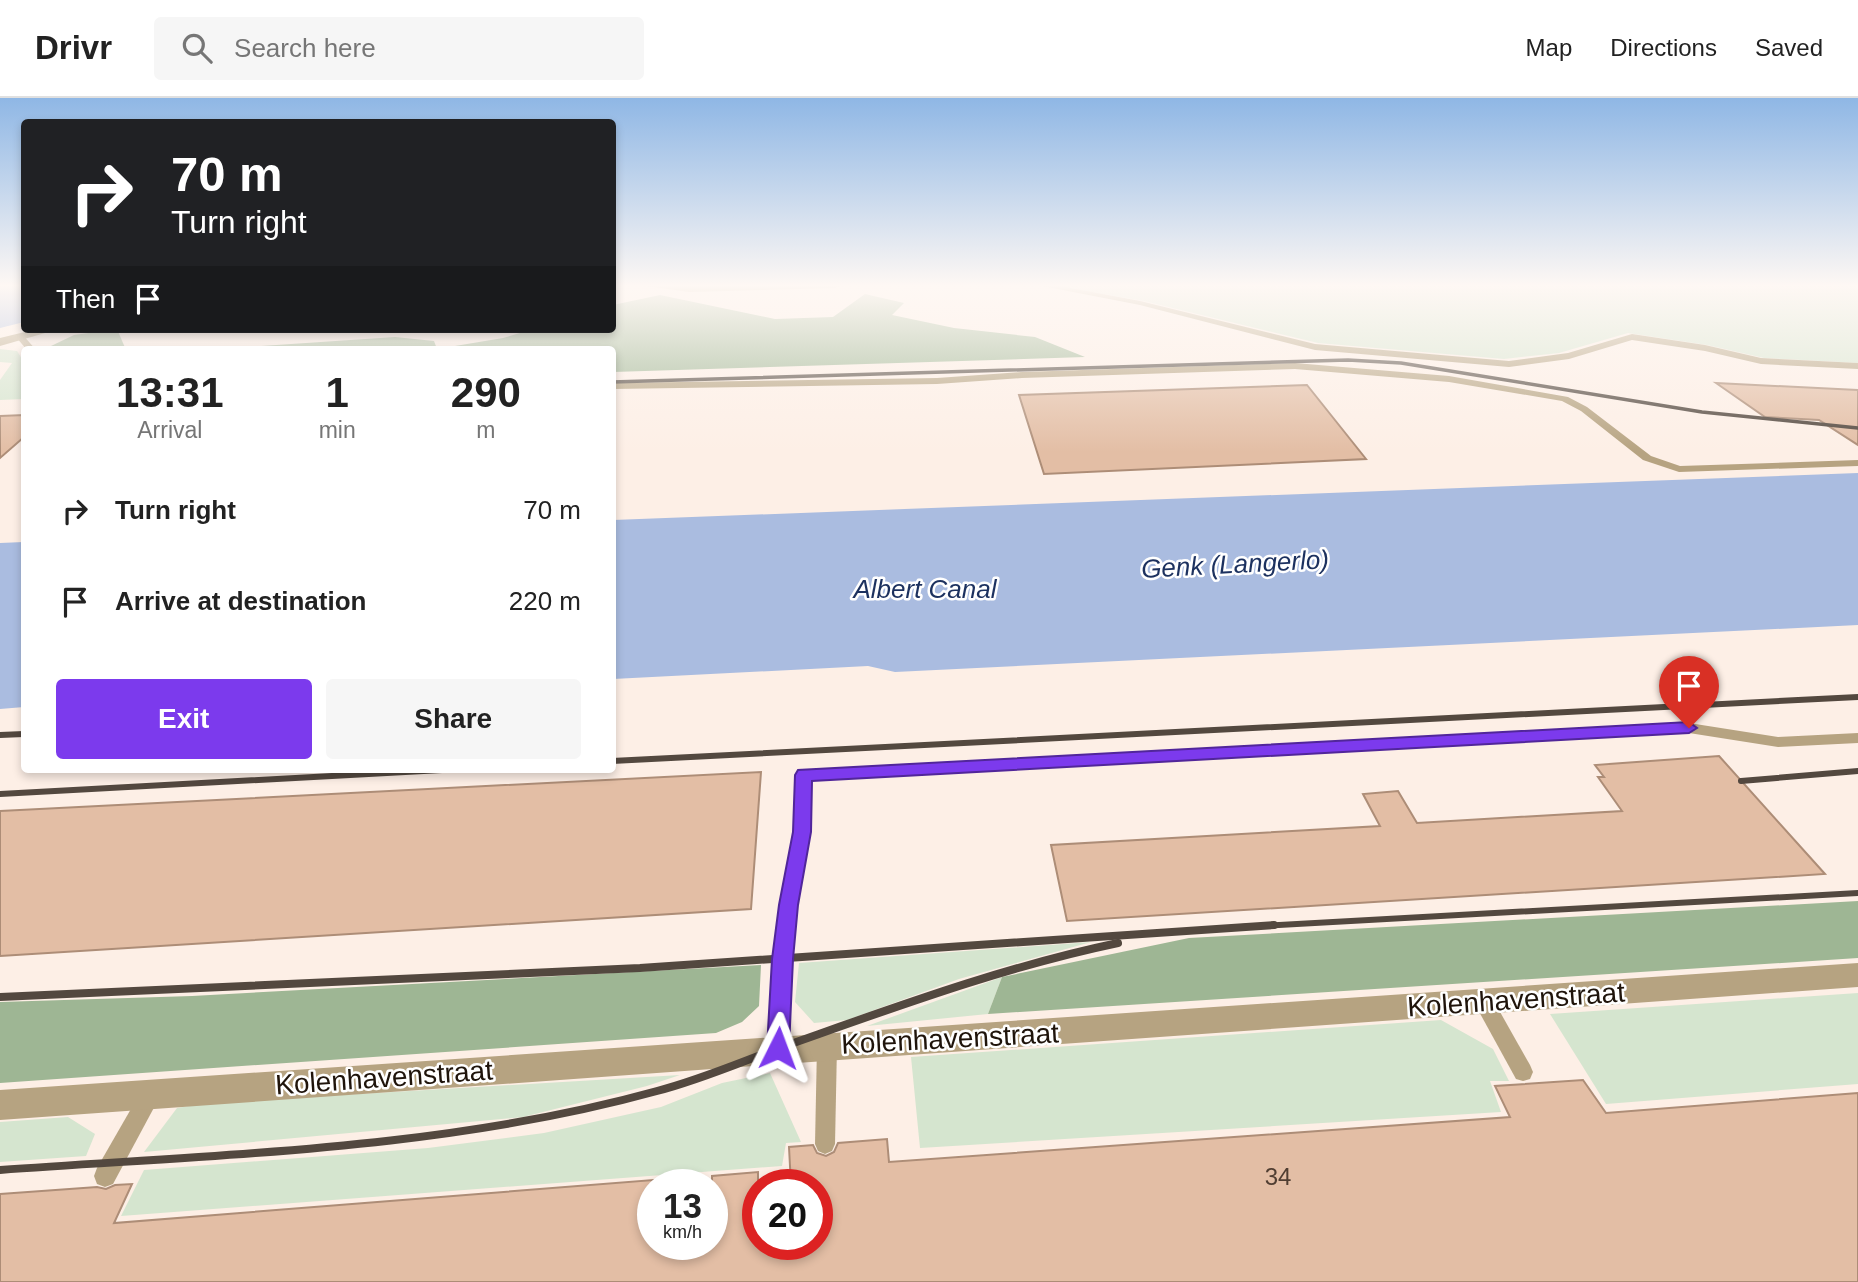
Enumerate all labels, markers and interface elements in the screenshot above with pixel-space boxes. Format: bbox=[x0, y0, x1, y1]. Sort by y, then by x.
search box bbox=[154, 17, 644, 80]
text: Drivr bbox=[35, 29, 112, 66]
icon: search bbox=[178, 29, 216, 67]
text: Search here bbox=[234, 33, 376, 63]
text: Map bbox=[1526, 34, 1572, 61]
text: Directions bbox=[1610, 34, 1717, 61]
text: Saved bbox=[1755, 34, 1823, 61]
icon: right bbox=[56, 147, 147, 238]
text: 70 m bbox=[171, 147, 283, 201]
text: Turn right bbox=[171, 204, 307, 240]
icon: arrive bbox=[129, 280, 167, 318]
text: Then bbox=[56, 284, 115, 314]
text: 13:31 bbox=[116, 369, 224, 416]
text: 1 bbox=[325, 369, 349, 416]
text: 290 bbox=[451, 369, 521, 416]
text: Arrival bbox=[137, 417, 202, 443]
text: min bbox=[319, 417, 356, 443]
text: m bbox=[476, 417, 495, 443]
icon: right bbox=[56, 492, 94, 530]
text: Turn right bbox=[115, 495, 236, 525]
text: 70 m bbox=[523, 495, 581, 525]
water label: Genk (Langerlo) bbox=[1140, 544, 1330, 584]
water label: Albert Canal bbox=[851, 574, 998, 604]
icon: arrive bbox=[56, 583, 94, 621]
text: Arrive at destination bbox=[115, 586, 366, 616]
text: 220 m bbox=[509, 586, 581, 616]
pin bbox=[1659, 656, 1719, 728]
icon: arrive bbox=[1670, 667, 1708, 705]
button: Exit bbox=[56, 679, 312, 759]
button: Share bbox=[326, 679, 581, 759]
street label: Kolenhavenstraat bbox=[1406, 976, 1626, 1023]
position arrow bbox=[741, 1011, 815, 1085]
street label: Kolenhavenstraat bbox=[840, 1017, 1060, 1060]
street label: Kolenhavenstraat bbox=[274, 1054, 494, 1101]
house number: 34 bbox=[1265, 1163, 1291, 1190]
speed limit sign: 20 bbox=[742, 1169, 833, 1260]
text: 13 bbox=[663, 1186, 702, 1225]
text: km/h bbox=[663, 1222, 702, 1242]

